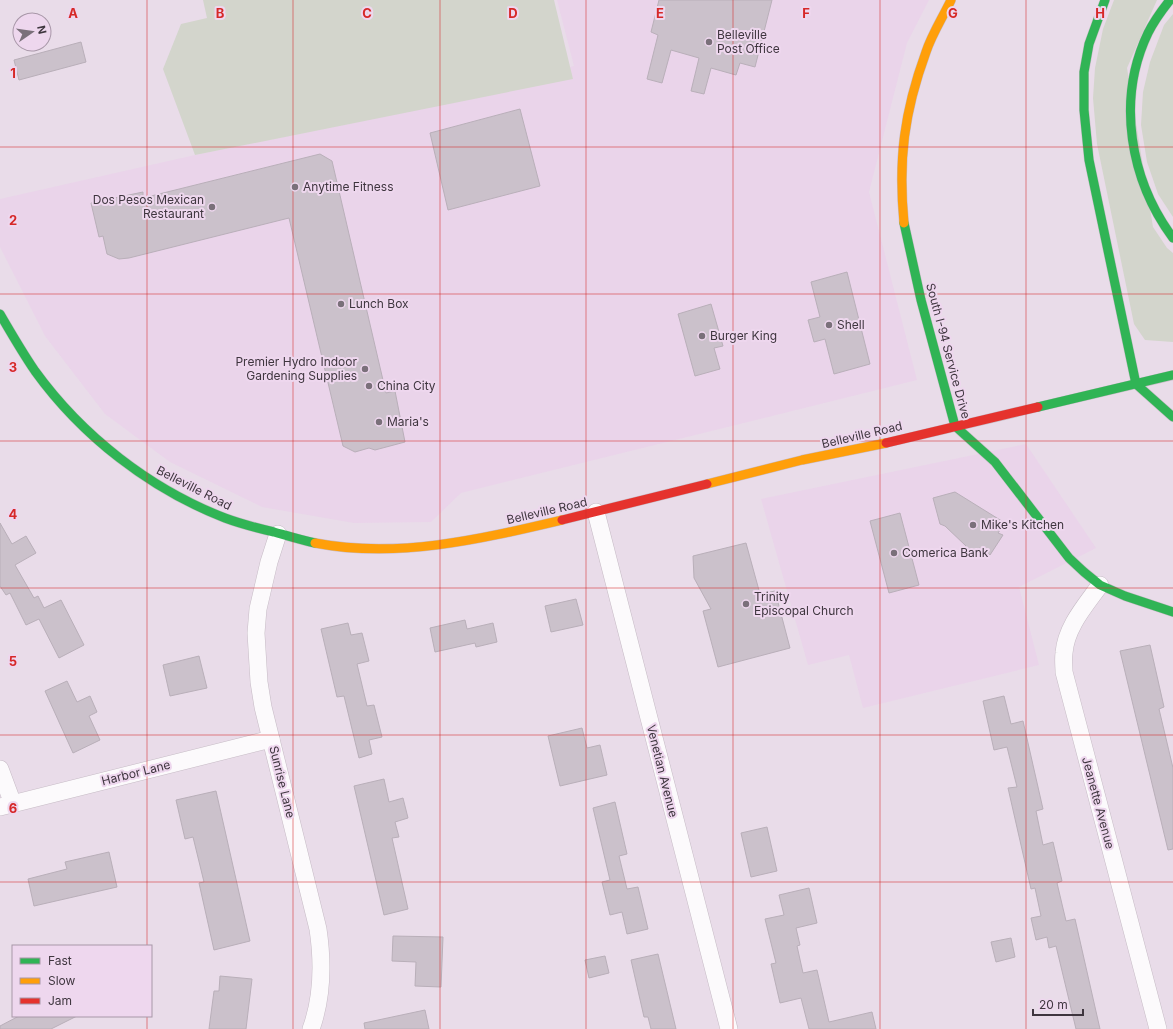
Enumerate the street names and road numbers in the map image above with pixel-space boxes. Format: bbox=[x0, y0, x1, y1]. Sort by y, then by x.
street label: South I-94 Service Drive bbox=[923, 281, 974, 420]
street label: Belleville Road bbox=[820, 418, 904, 451]
street label: Belleville Road bbox=[154, 462, 234, 513]
street label: Belleville Road bbox=[505, 494, 589, 527]
street label: Venetian Avenue bbox=[644, 723, 681, 819]
street label: Sunrise Lane bbox=[266, 744, 299, 820]
street label: Jeanette Avenue bbox=[1079, 755, 1118, 851]
street label: Harbor Lane bbox=[100, 757, 172, 788]

